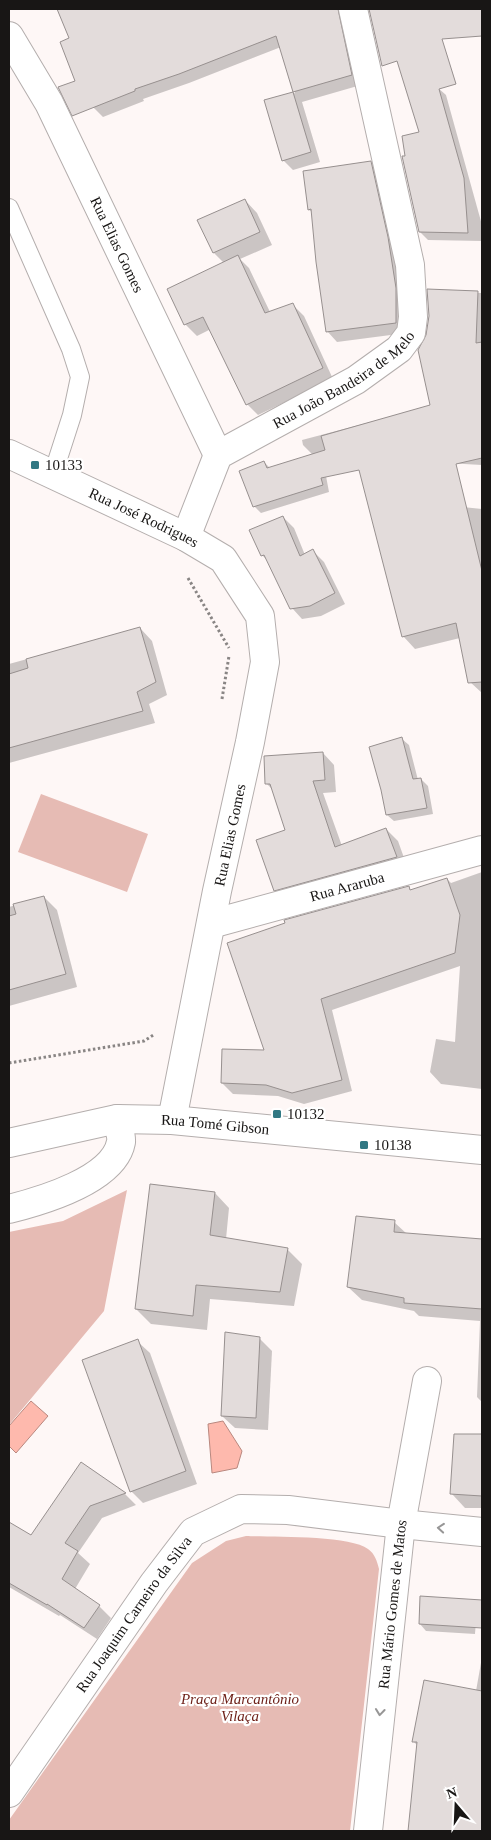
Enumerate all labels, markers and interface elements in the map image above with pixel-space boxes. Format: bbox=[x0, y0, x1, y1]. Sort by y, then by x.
street label: Rua Elias Gomes bbox=[87, 194, 147, 295]
street label: Rua João Bandeira de Melo bbox=[270, 328, 418, 432]
place label: 10133 bbox=[45, 457, 83, 473]
marker: 10133 bbox=[29, 459, 41, 471]
street label: Rua José Rodrigues bbox=[87, 485, 202, 551]
street label: Rua Elias Gomes bbox=[211, 782, 249, 888]
street label: Rua Araruba bbox=[308, 869, 386, 905]
place label: 10132 bbox=[287, 1106, 325, 1122]
marker: 10132 bbox=[271, 1108, 283, 1120]
street label: Rua Tomé Gibson bbox=[161, 1112, 271, 1137]
place label: 10138 bbox=[374, 1137, 412, 1153]
marker: 10138 bbox=[358, 1139, 370, 1151]
street label: Rua Mário Gomes de Matos bbox=[375, 1518, 410, 1690]
one-way arrow bbox=[437, 1523, 445, 1534]
street label: Rua Joaquim Carneiro da Silva bbox=[73, 1533, 195, 1695]
park label: Praça Marcantônio Vilaça bbox=[180, 1691, 300, 1724]
one-way arrow bbox=[375, 1708, 386, 1716]
north arrow bbox=[431, 1780, 481, 1830]
text: N bbox=[445, 1784, 459, 1802]

